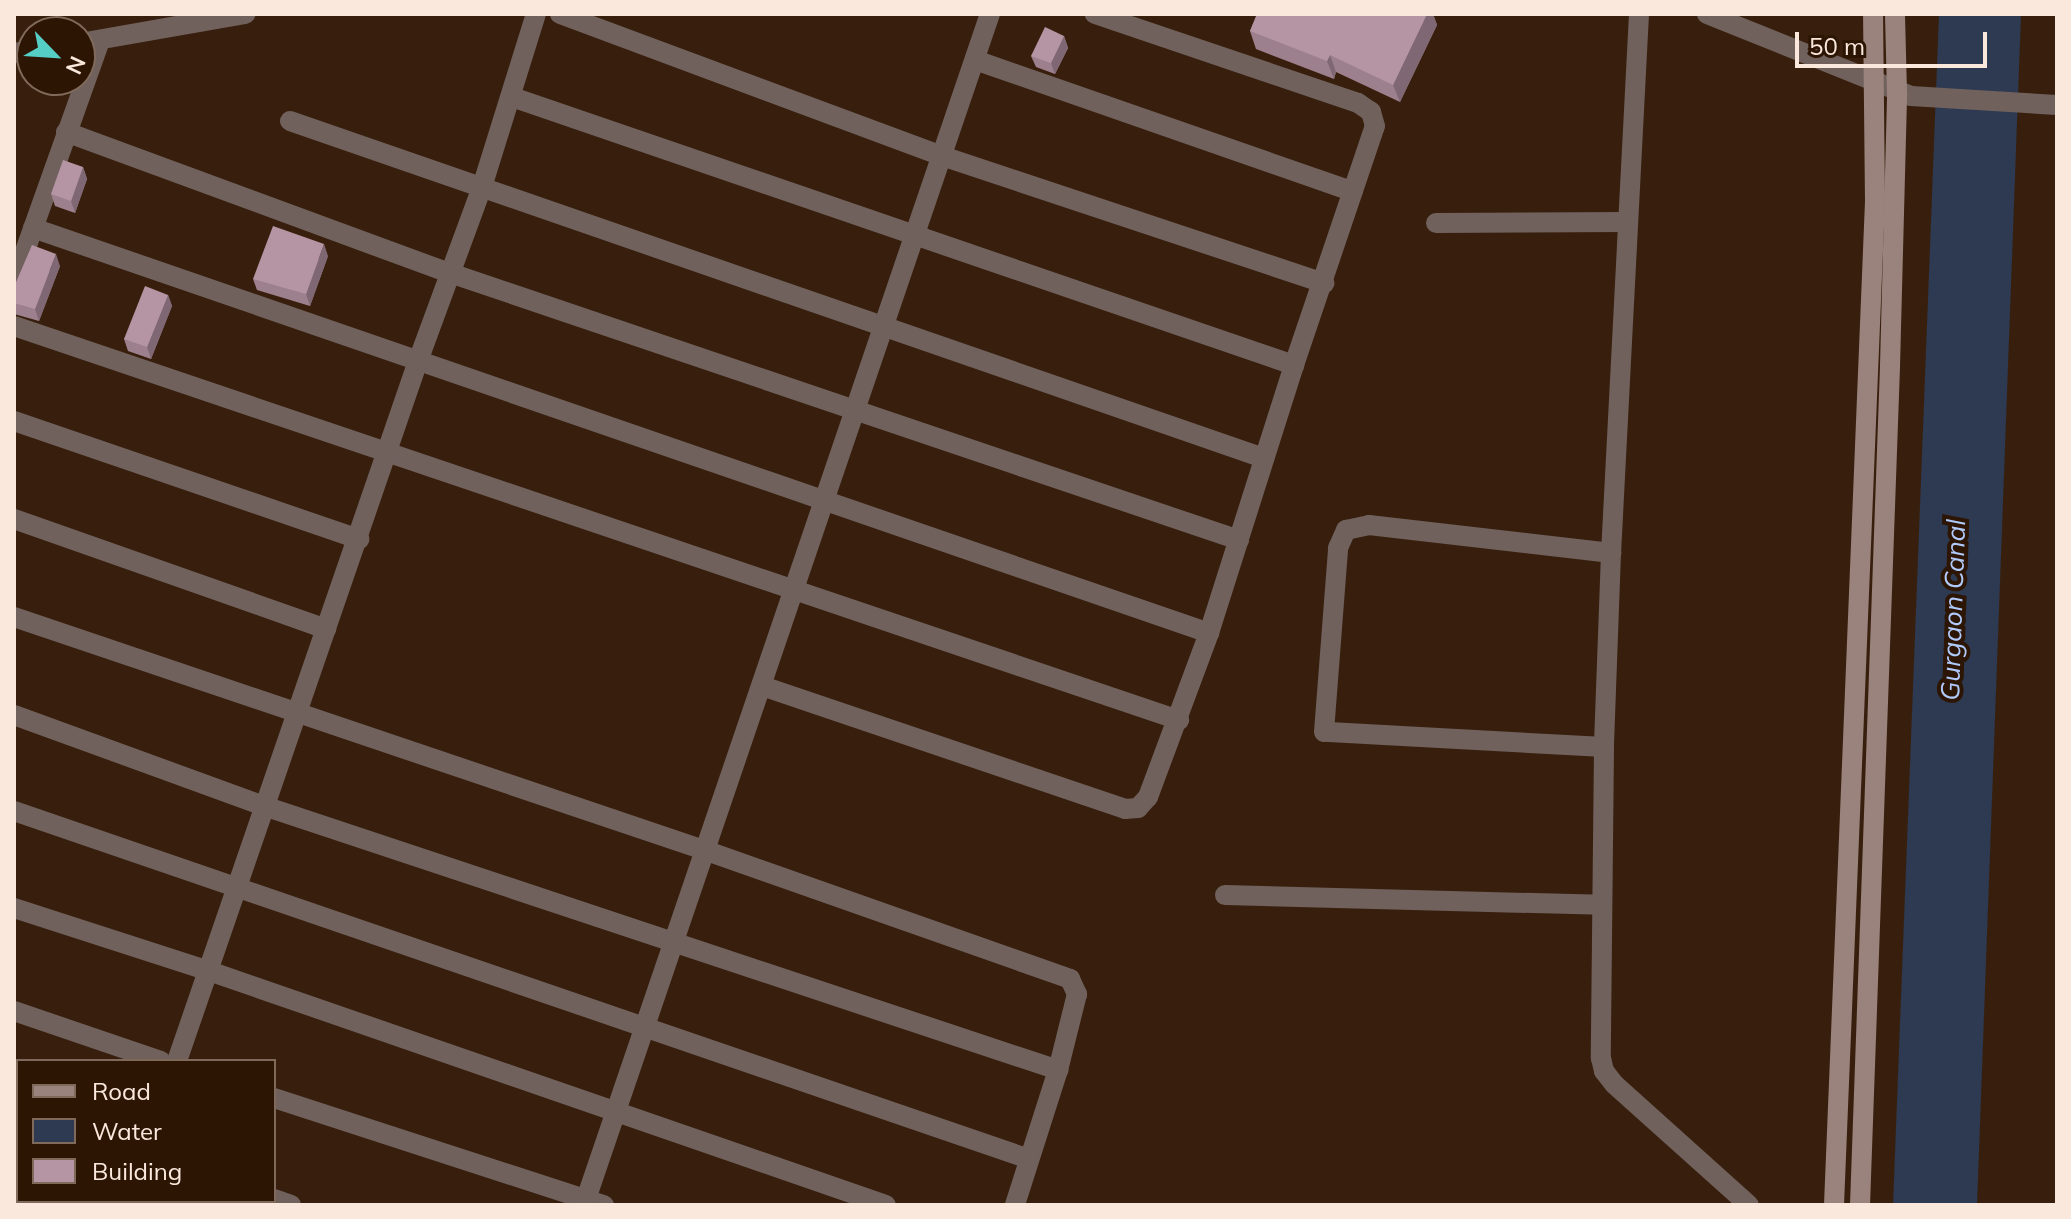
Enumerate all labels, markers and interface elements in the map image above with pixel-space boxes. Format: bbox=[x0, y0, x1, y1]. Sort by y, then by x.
north arrow bbox=[16, 16, 96, 96]
scale bar bbox=[1799, 16, 1991, 66]
text: 50 m bbox=[1809, 31, 1865, 61]
text: N bbox=[60, 52, 92, 79]
water label: Gurgaon Canal bbox=[1934, 519, 1972, 701]
legend bbox=[16, 1059, 276, 1203]
text: Road bbox=[92, 1076, 151, 1106]
text: Water bbox=[92, 1116, 162, 1146]
text: Building bbox=[92, 1156, 182, 1186]

